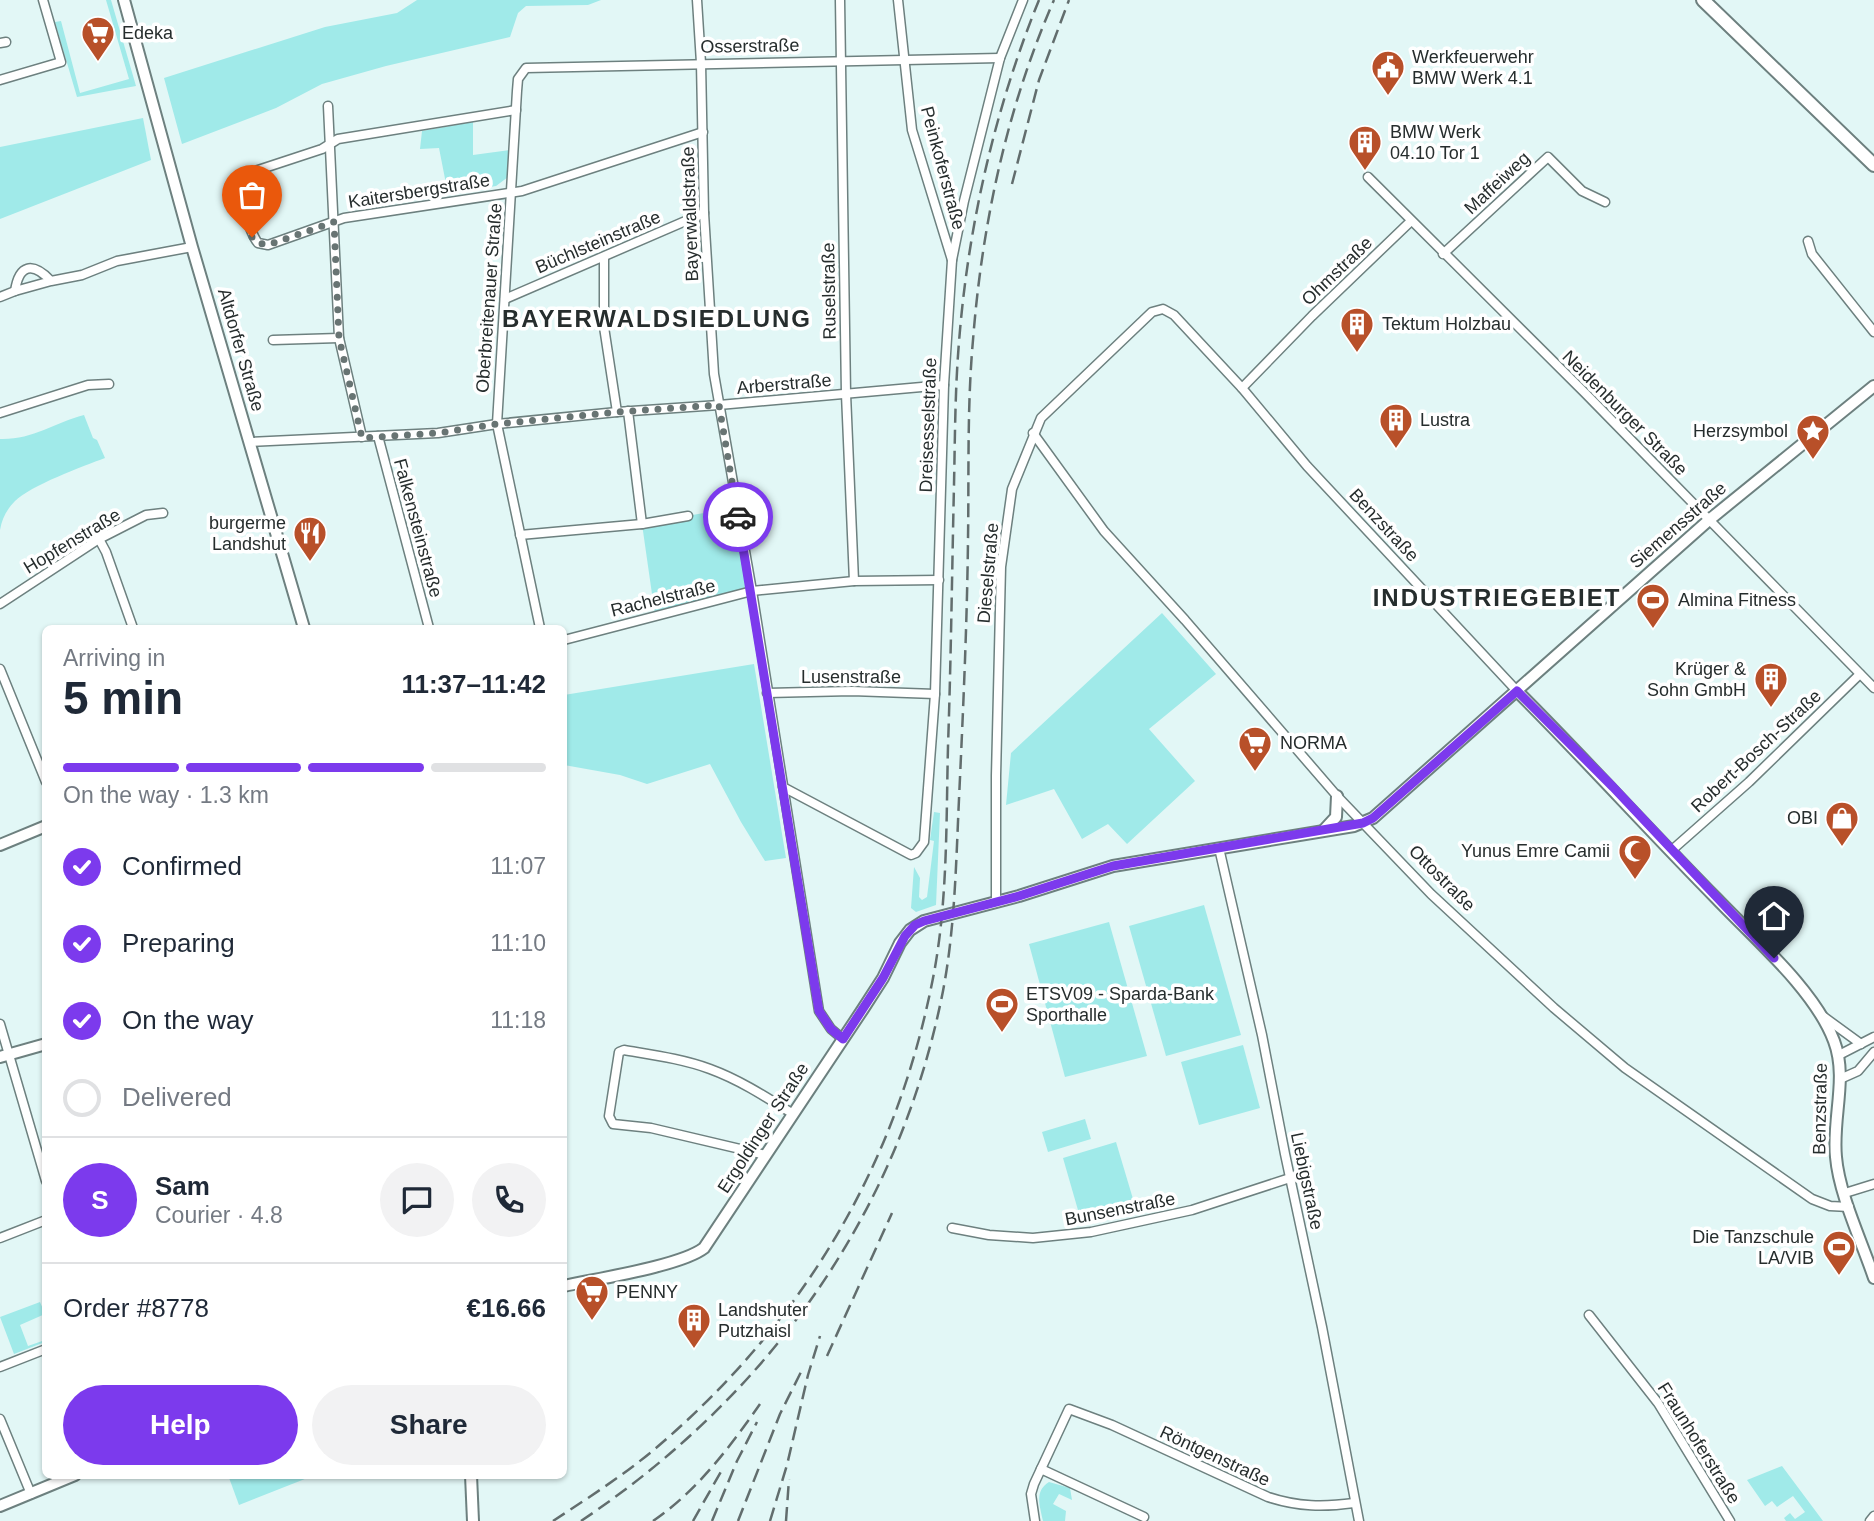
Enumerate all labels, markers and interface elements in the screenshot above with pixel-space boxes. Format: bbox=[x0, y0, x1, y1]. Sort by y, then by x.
supermarket icon: Edeka bbox=[79, 14, 117, 63]
place label: Edeka bbox=[122, 23, 174, 43]
street label: Osserstraße bbox=[700, 35, 800, 57]
place label: Werkfeuerwehr BMW Werk 4.1 bbox=[1412, 47, 1534, 88]
public building icon: Werkfeuerwehr BMW Werk 4.1 bbox=[1369, 48, 1407, 97]
street label: Peinkoferstraße bbox=[917, 104, 969, 232]
place label: BMW Werk 04.10 Tor 1 bbox=[1390, 122, 1482, 163]
building icon: BMW Werk 04.10 Tor 1 bbox=[1346, 123, 1384, 172]
street label: Bayerwaldstraße bbox=[678, 146, 702, 282]
street label: Maffeiweg bbox=[1460, 148, 1534, 218]
pin bbox=[222, 165, 282, 237]
street label: Kaitersbergstraße bbox=[347, 170, 491, 212]
icon: bag bbox=[233, 176, 271, 214]
street label: Oberbreitenauer Straße bbox=[472, 202, 506, 394]
street label: Büchlsteinstraße bbox=[532, 207, 664, 277]
street label: Ohmstraße bbox=[1298, 233, 1376, 309]
street label: Ruselstraße bbox=[818, 242, 840, 340]
street label: Altdorfer Straße bbox=[214, 286, 268, 414]
district label: BAYERWALDSIEDLUNG bbox=[502, 305, 812, 332]
building icon: Tektum Holzbau bbox=[1338, 305, 1376, 354]
place label: Tektum Holzbau bbox=[1382, 314, 1511, 334]
street label: Neidenburger Straße bbox=[1558, 346, 1692, 480]
street label: Dreisesselstraße bbox=[916, 357, 940, 493]
street label: Arberstraße bbox=[736, 370, 832, 398]
building icon: Lustra bbox=[1377, 401, 1415, 450]
place label: Lustra bbox=[1420, 410, 1471, 430]
place icon: Herzsymbol bbox=[1794, 412, 1832, 461]
place label: Herzsymbol bbox=[1693, 421, 1788, 441]
street label: Falkensteinstraße bbox=[390, 456, 446, 600]
street label: Siemensstraße bbox=[1626, 478, 1730, 572]
courier bbox=[703, 482, 773, 552]
street label: Benzstraße bbox=[1345, 485, 1423, 565]
icon: car bbox=[719, 498, 757, 536]
street label: Hopfenstraße bbox=[20, 504, 124, 578]
place label: burgerme Landshut bbox=[209, 513, 286, 554]
restaurant icon: burgerme Landshut bbox=[291, 514, 329, 563]
street label: Dieselstraße bbox=[974, 522, 1002, 624]
street label: Rachelstraße bbox=[609, 575, 717, 621]
sports icon: Almina Fitness bbox=[1634, 581, 1672, 630]
district label: INDUSTRIEGEBIET bbox=[1373, 584, 1621, 611]
place label: Almina Fitness bbox=[1678, 590, 1796, 610]
text: Arriving in bbox=[63, 645, 165, 671]
place label: Krüger & Sohn GmbH bbox=[1647, 659, 1746, 700]
building icon: Krüger & Sohn GmbH bbox=[1752, 660, 1790, 709]
street label: Lusenstraße bbox=[801, 667, 901, 687]
text: 11:37–11:42 bbox=[401, 669, 546, 699]
text: 5 min bbox=[63, 672, 183, 724]
street label: Robert-Bosch-Straße bbox=[1687, 686, 1825, 816]
supermarket icon: NORMA bbox=[1236, 724, 1274, 773]
place label: NORMA bbox=[1280, 733, 1347, 753]
text: On the way · 1.3 km bbox=[63, 782, 269, 808]
shop icon: OBI bbox=[1823, 799, 1861, 848]
place label: OBI bbox=[1787, 808, 1818, 828]
mosque icon: Yunus Emre Camii bbox=[1616, 832, 1654, 881]
street label: Ottostraße bbox=[1405, 841, 1479, 915]
place label: Yunus Emre Camii bbox=[1461, 841, 1610, 861]
icon: check bbox=[63, 848, 101, 886]
text: Confirmed bbox=[122, 851, 242, 881]
text: 11:07 bbox=[490, 853, 546, 879]
pin bbox=[1744, 886, 1804, 958]
icon: home bbox=[1755, 897, 1793, 935]
icon: check bbox=[63, 925, 101, 963]
text: Preparing bbox=[122, 928, 235, 958]
text: 11:10 bbox=[490, 930, 546, 956]
place label: ETSV09 - Sparda-Bank Sporthalle bbox=[1026, 984, 1215, 1025]
sports icon: ETSV09 - Sparda-Bank Sporthalle bbox=[983, 985, 1021, 1034]
icon: check bbox=[63, 1002, 101, 1040]
text: On the way bbox=[122, 1005, 254, 1035]
text: 11:18 bbox=[490, 1007, 546, 1033]
street label: Ergoldinger Straße bbox=[713, 1059, 813, 1197]
street label: Benzstraße bbox=[1809, 1063, 1831, 1155]
text: Delivered bbox=[122, 1082, 232, 1112]
street label: Liebigstraße bbox=[1287, 1130, 1327, 1232]
button: chat bbox=[380, 1163, 454, 1237]
button: phone bbox=[472, 1163, 546, 1237]
text: Sam bbox=[155, 1171, 210, 1201]
text: S bbox=[91, 1185, 109, 1215]
street label: Bunsenstraße bbox=[1063, 1188, 1177, 1230]
text: Courier · 4.8 bbox=[155, 1202, 283, 1228]
place label: Die Tanzschule LA/VIB bbox=[1692, 1227, 1814, 1268]
sports icon: Die Tanzschule LA/VIB bbox=[1820, 1228, 1858, 1277]
supermarket icon: PENNY bbox=[573, 1273, 611, 1322]
place label: PENNY bbox=[616, 1282, 678, 1302]
text: Order #8778 bbox=[63, 1293, 209, 1323]
text: €16.66 bbox=[466, 1293, 546, 1323]
place label: Landshuter Putzhaisl bbox=[718, 1300, 808, 1341]
building icon: Landshuter Putzhaisl bbox=[675, 1301, 713, 1350]
street label: Fraunhoferstraße bbox=[1654, 1379, 1744, 1507]
button: Help bbox=[63, 1385, 298, 1465]
button: Share bbox=[312, 1385, 546, 1465]
street label: Röntgenstraße bbox=[1157, 1422, 1273, 1490]

